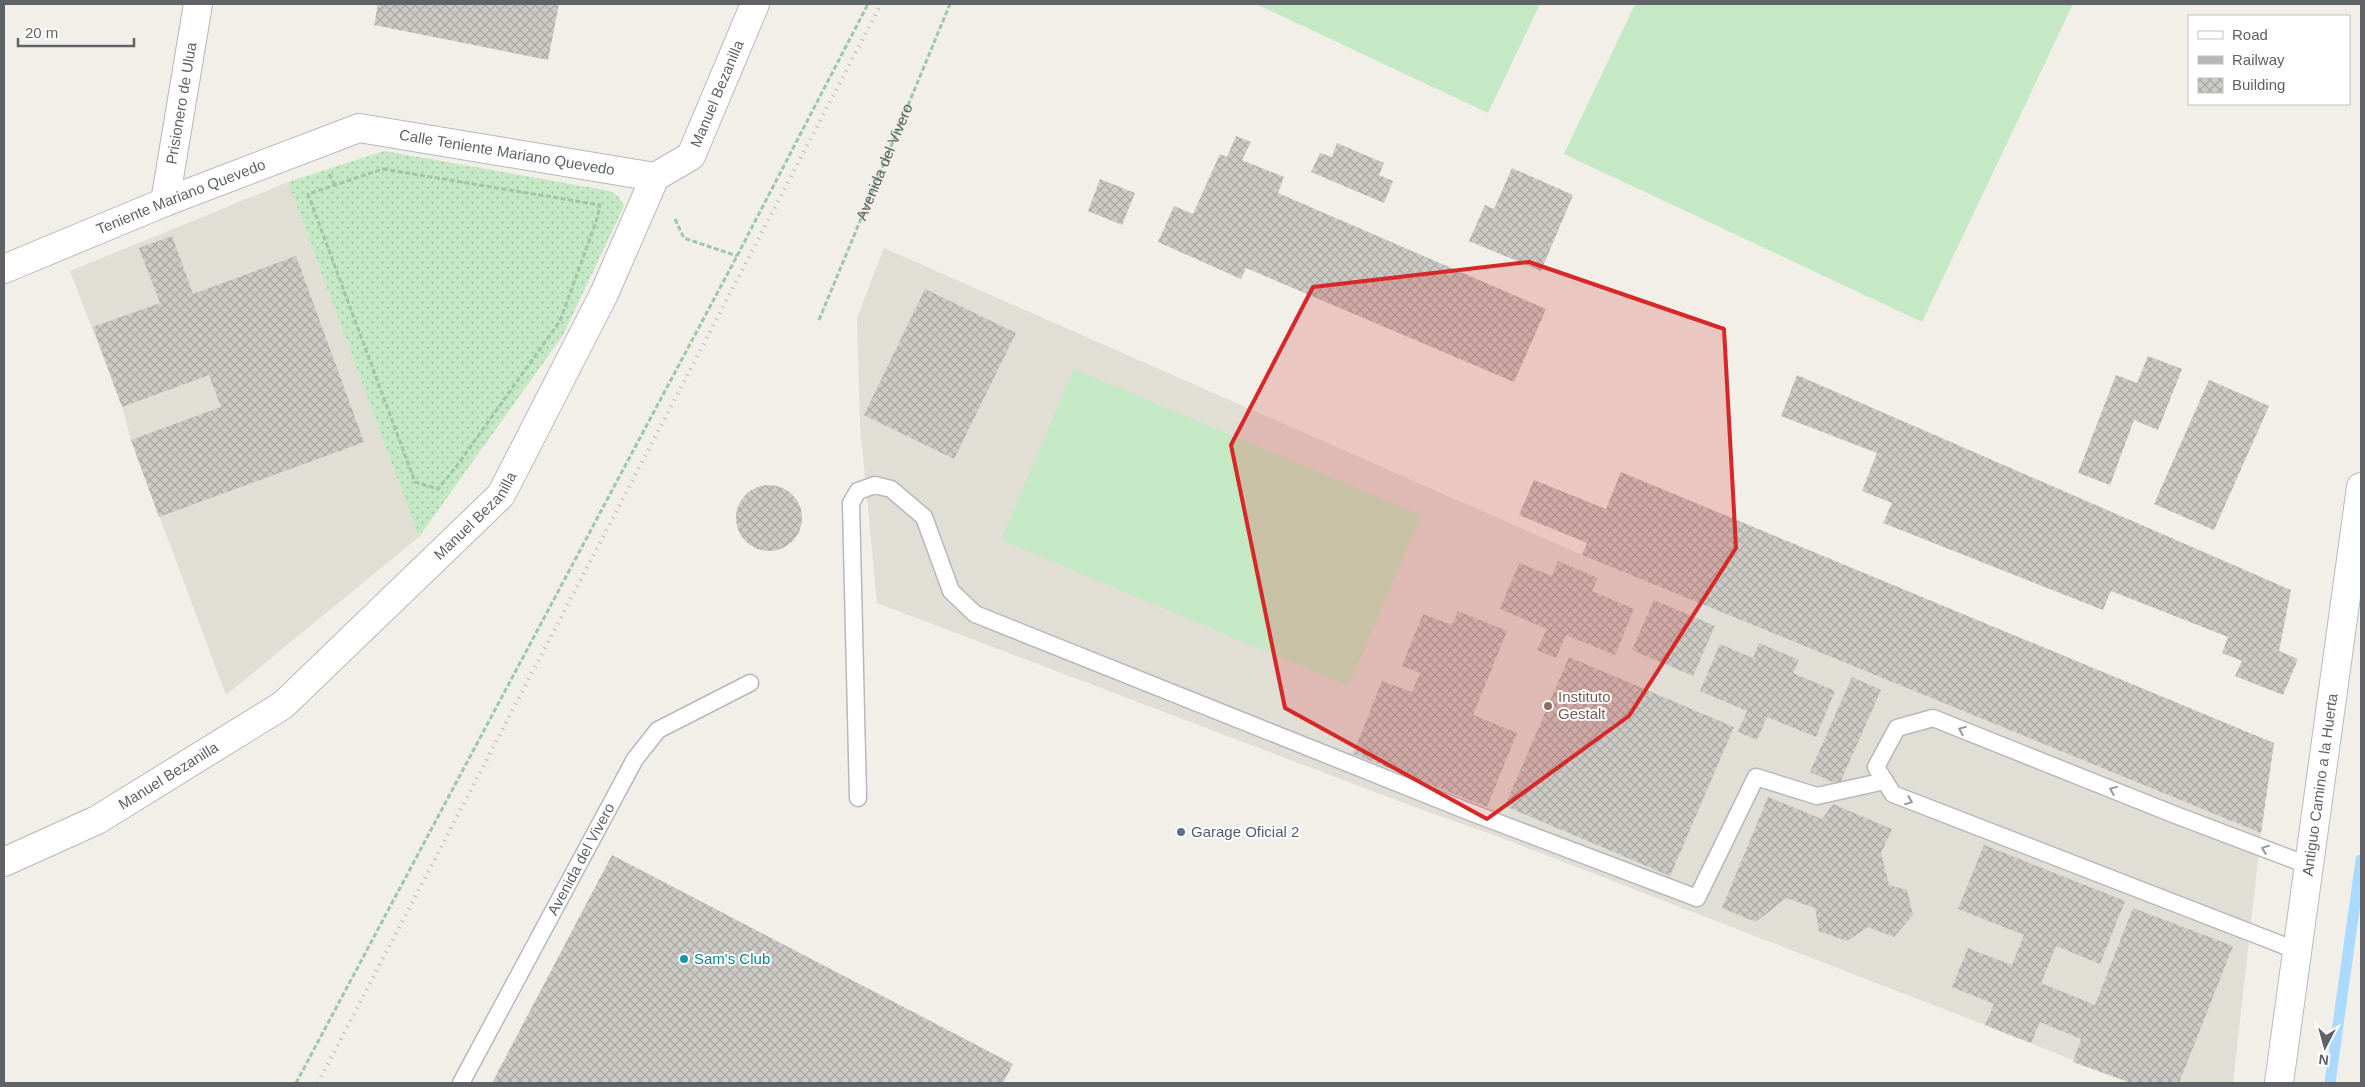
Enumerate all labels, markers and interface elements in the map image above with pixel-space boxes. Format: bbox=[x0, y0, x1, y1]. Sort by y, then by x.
scale bar bbox=[18, 15, 134, 47]
legend bbox=[2188, 15, 2350, 105]
text: 20 m bbox=[25, 24, 58, 41]
text: Road bbox=[2232, 26, 2268, 43]
street label: Manuel Bezanilla bbox=[687, 37, 747, 150]
street label: Prisionero de Ulua bbox=[162, 40, 200, 166]
text: Railway bbox=[2232, 51, 2285, 68]
text: Building bbox=[2232, 76, 2285, 93]
street label: Avenida del Vivero bbox=[852, 101, 916, 223]
street label: Calle Teniente Mariano Quevedo bbox=[398, 126, 616, 178]
street label: Teniente Mariano Quevedo bbox=[94, 156, 268, 238]
street label: Manuel Bezanilla bbox=[430, 468, 520, 563]
place label: Instituto Gestalt bbox=[1558, 688, 1611, 722]
street label: Antiguo Camino a la Huerta bbox=[2299, 692, 2341, 877]
marker: Instituto Gestalt bbox=[1542, 700, 1554, 712]
one-way arrow bbox=[1958, 725, 1967, 736]
street label: Manuel Bezanilla bbox=[115, 738, 222, 813]
one-way arrow bbox=[2109, 786, 2118, 796]
one-way arrow bbox=[1904, 795, 1913, 805]
street label: Avenida del Vivero bbox=[544, 800, 618, 918]
place label: Garage Oficial 2 bbox=[1191, 823, 1299, 840]
marker: Garage Oficial 2 bbox=[1175, 826, 1187, 838]
one-way arrow bbox=[2261, 845, 2269, 855]
place label: Sam's Club bbox=[694, 950, 770, 967]
marker: Sam's Club bbox=[678, 953, 690, 965]
north arrow bbox=[2300, 1022, 2350, 1072]
text: N bbox=[2318, 1051, 2330, 1068]

